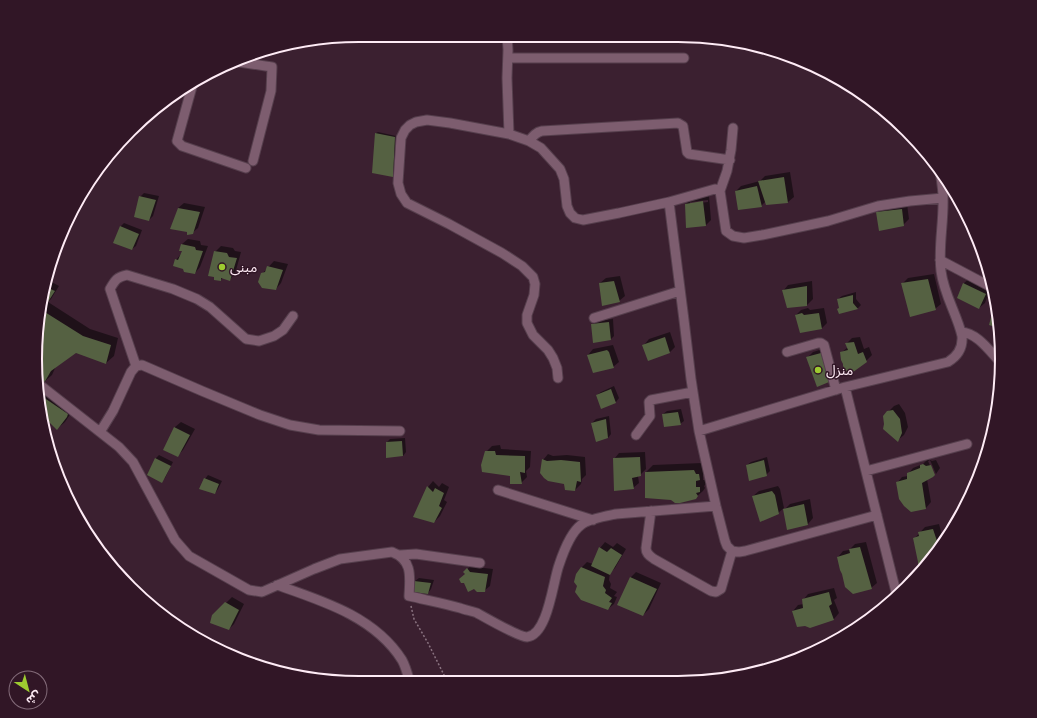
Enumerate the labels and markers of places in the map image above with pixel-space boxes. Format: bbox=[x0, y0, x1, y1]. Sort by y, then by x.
place label: مبنى bbox=[230, 258, 257, 276]
marker: مبنى bbox=[217, 262, 227, 272]
place label: منزل bbox=[826, 361, 853, 379]
marker: منزل bbox=[813, 365, 823, 375]

